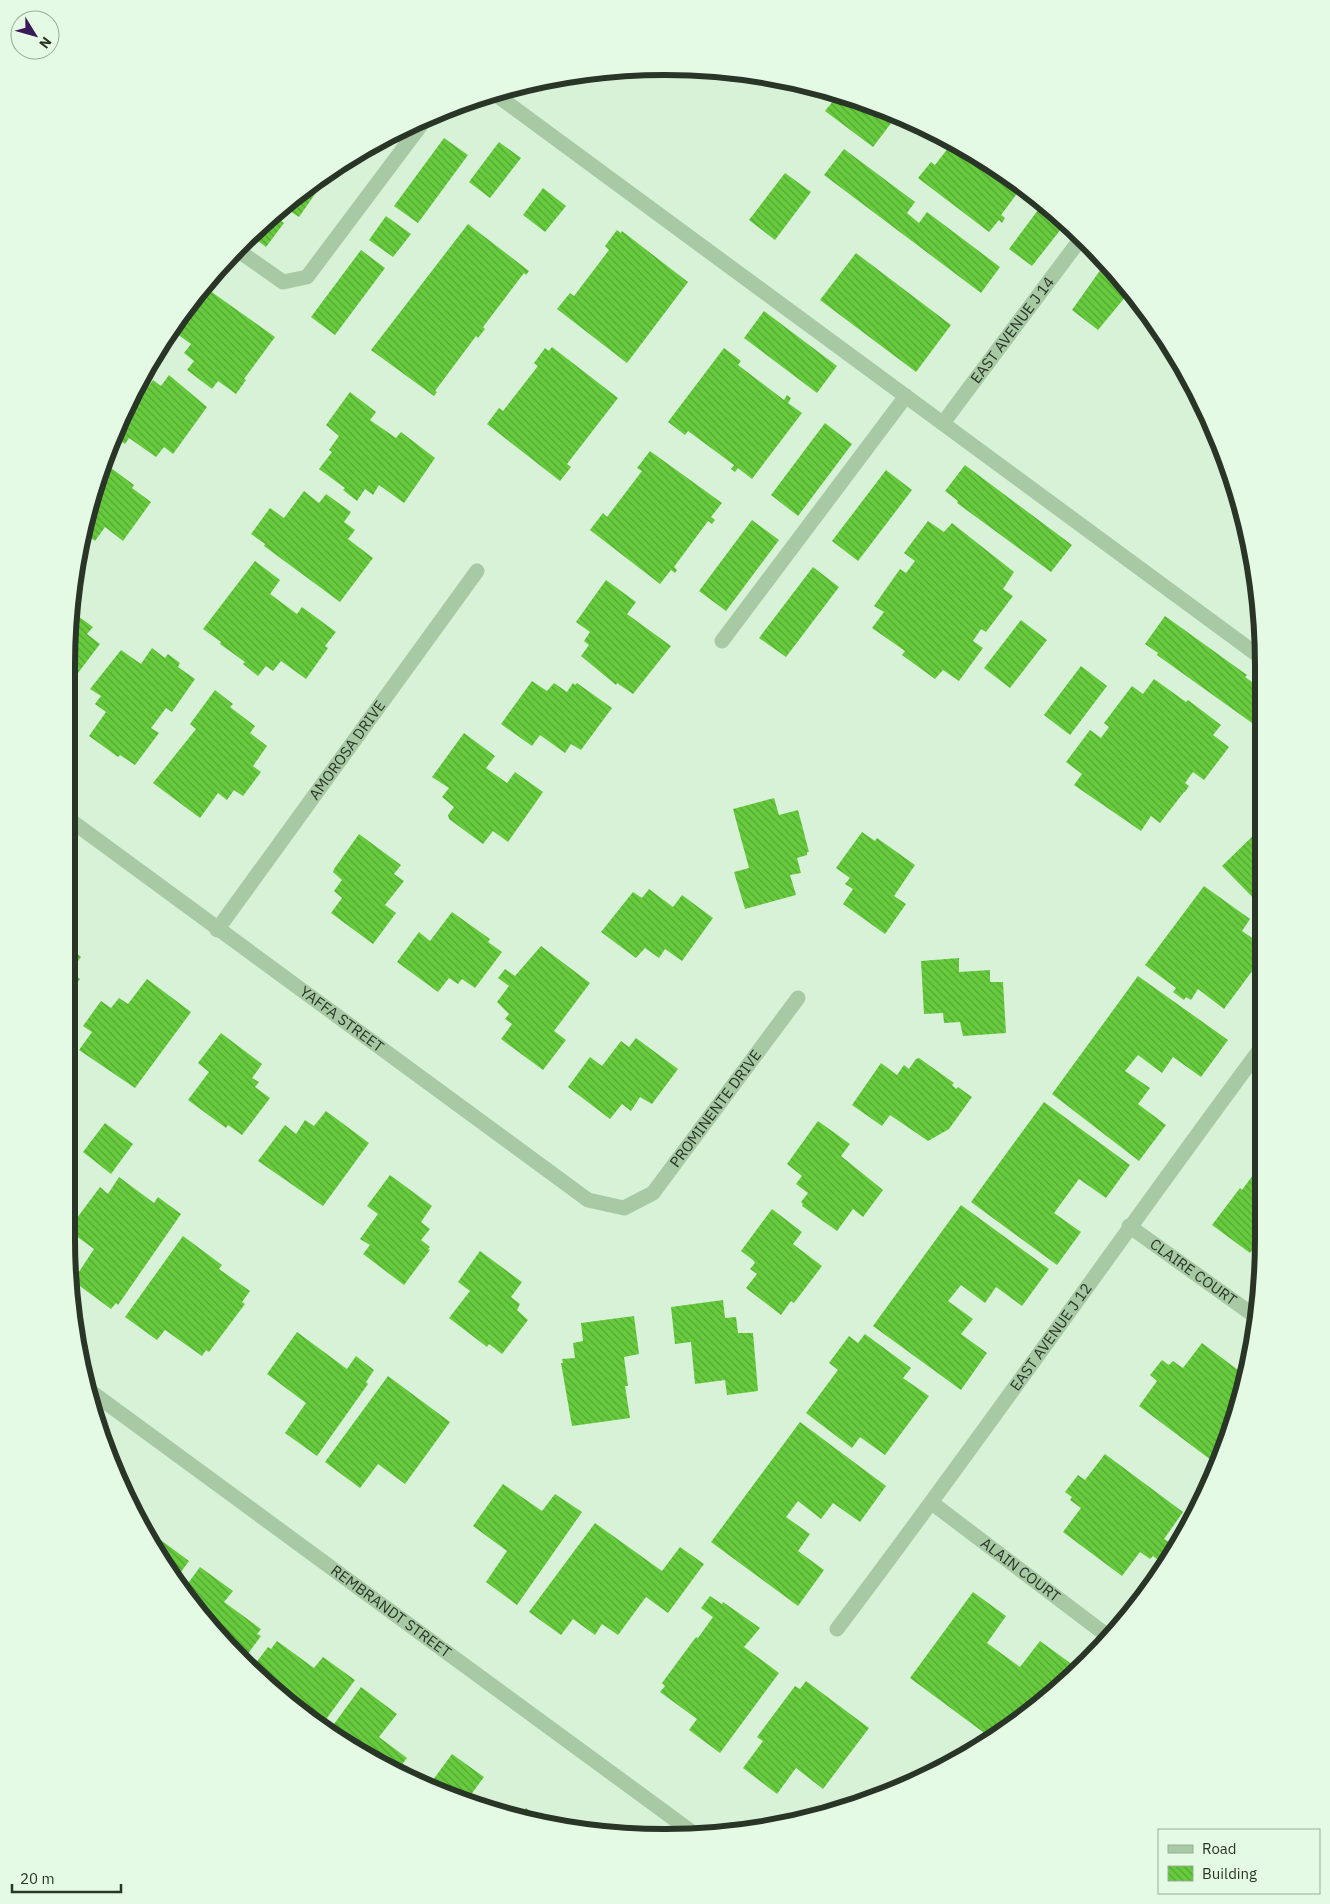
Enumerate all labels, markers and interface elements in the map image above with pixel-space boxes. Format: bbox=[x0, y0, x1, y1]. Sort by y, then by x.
north arrow bbox=[10, 10, 60, 60]
text: N bbox=[35, 33, 56, 52]
street label: EAST AVENUE J 14 bbox=[966, 273, 1058, 387]
street label: AMOROSA DRIVE bbox=[305, 697, 389, 803]
street label: YAFFA STREET bbox=[296, 982, 388, 1056]
street label: PROMINENTE DRIVE bbox=[665, 1046, 765, 1171]
street label: CLAIRE COURT bbox=[1146, 1234, 1241, 1309]
street label: EAST AVENUE J 12 bbox=[1005, 1279, 1096, 1394]
street label: ALAIN COURT bbox=[977, 1533, 1065, 1606]
street label: REMBRANDT STREET bbox=[327, 1561, 456, 1662]
legend bbox=[1158, 1829, 1320, 1894]
text: Road bbox=[1202, 1839, 1237, 1858]
scale bar bbox=[12, 1862, 121, 1894]
text: Building bbox=[1202, 1864, 1257, 1883]
text: 20 m bbox=[20, 1869, 55, 1888]

